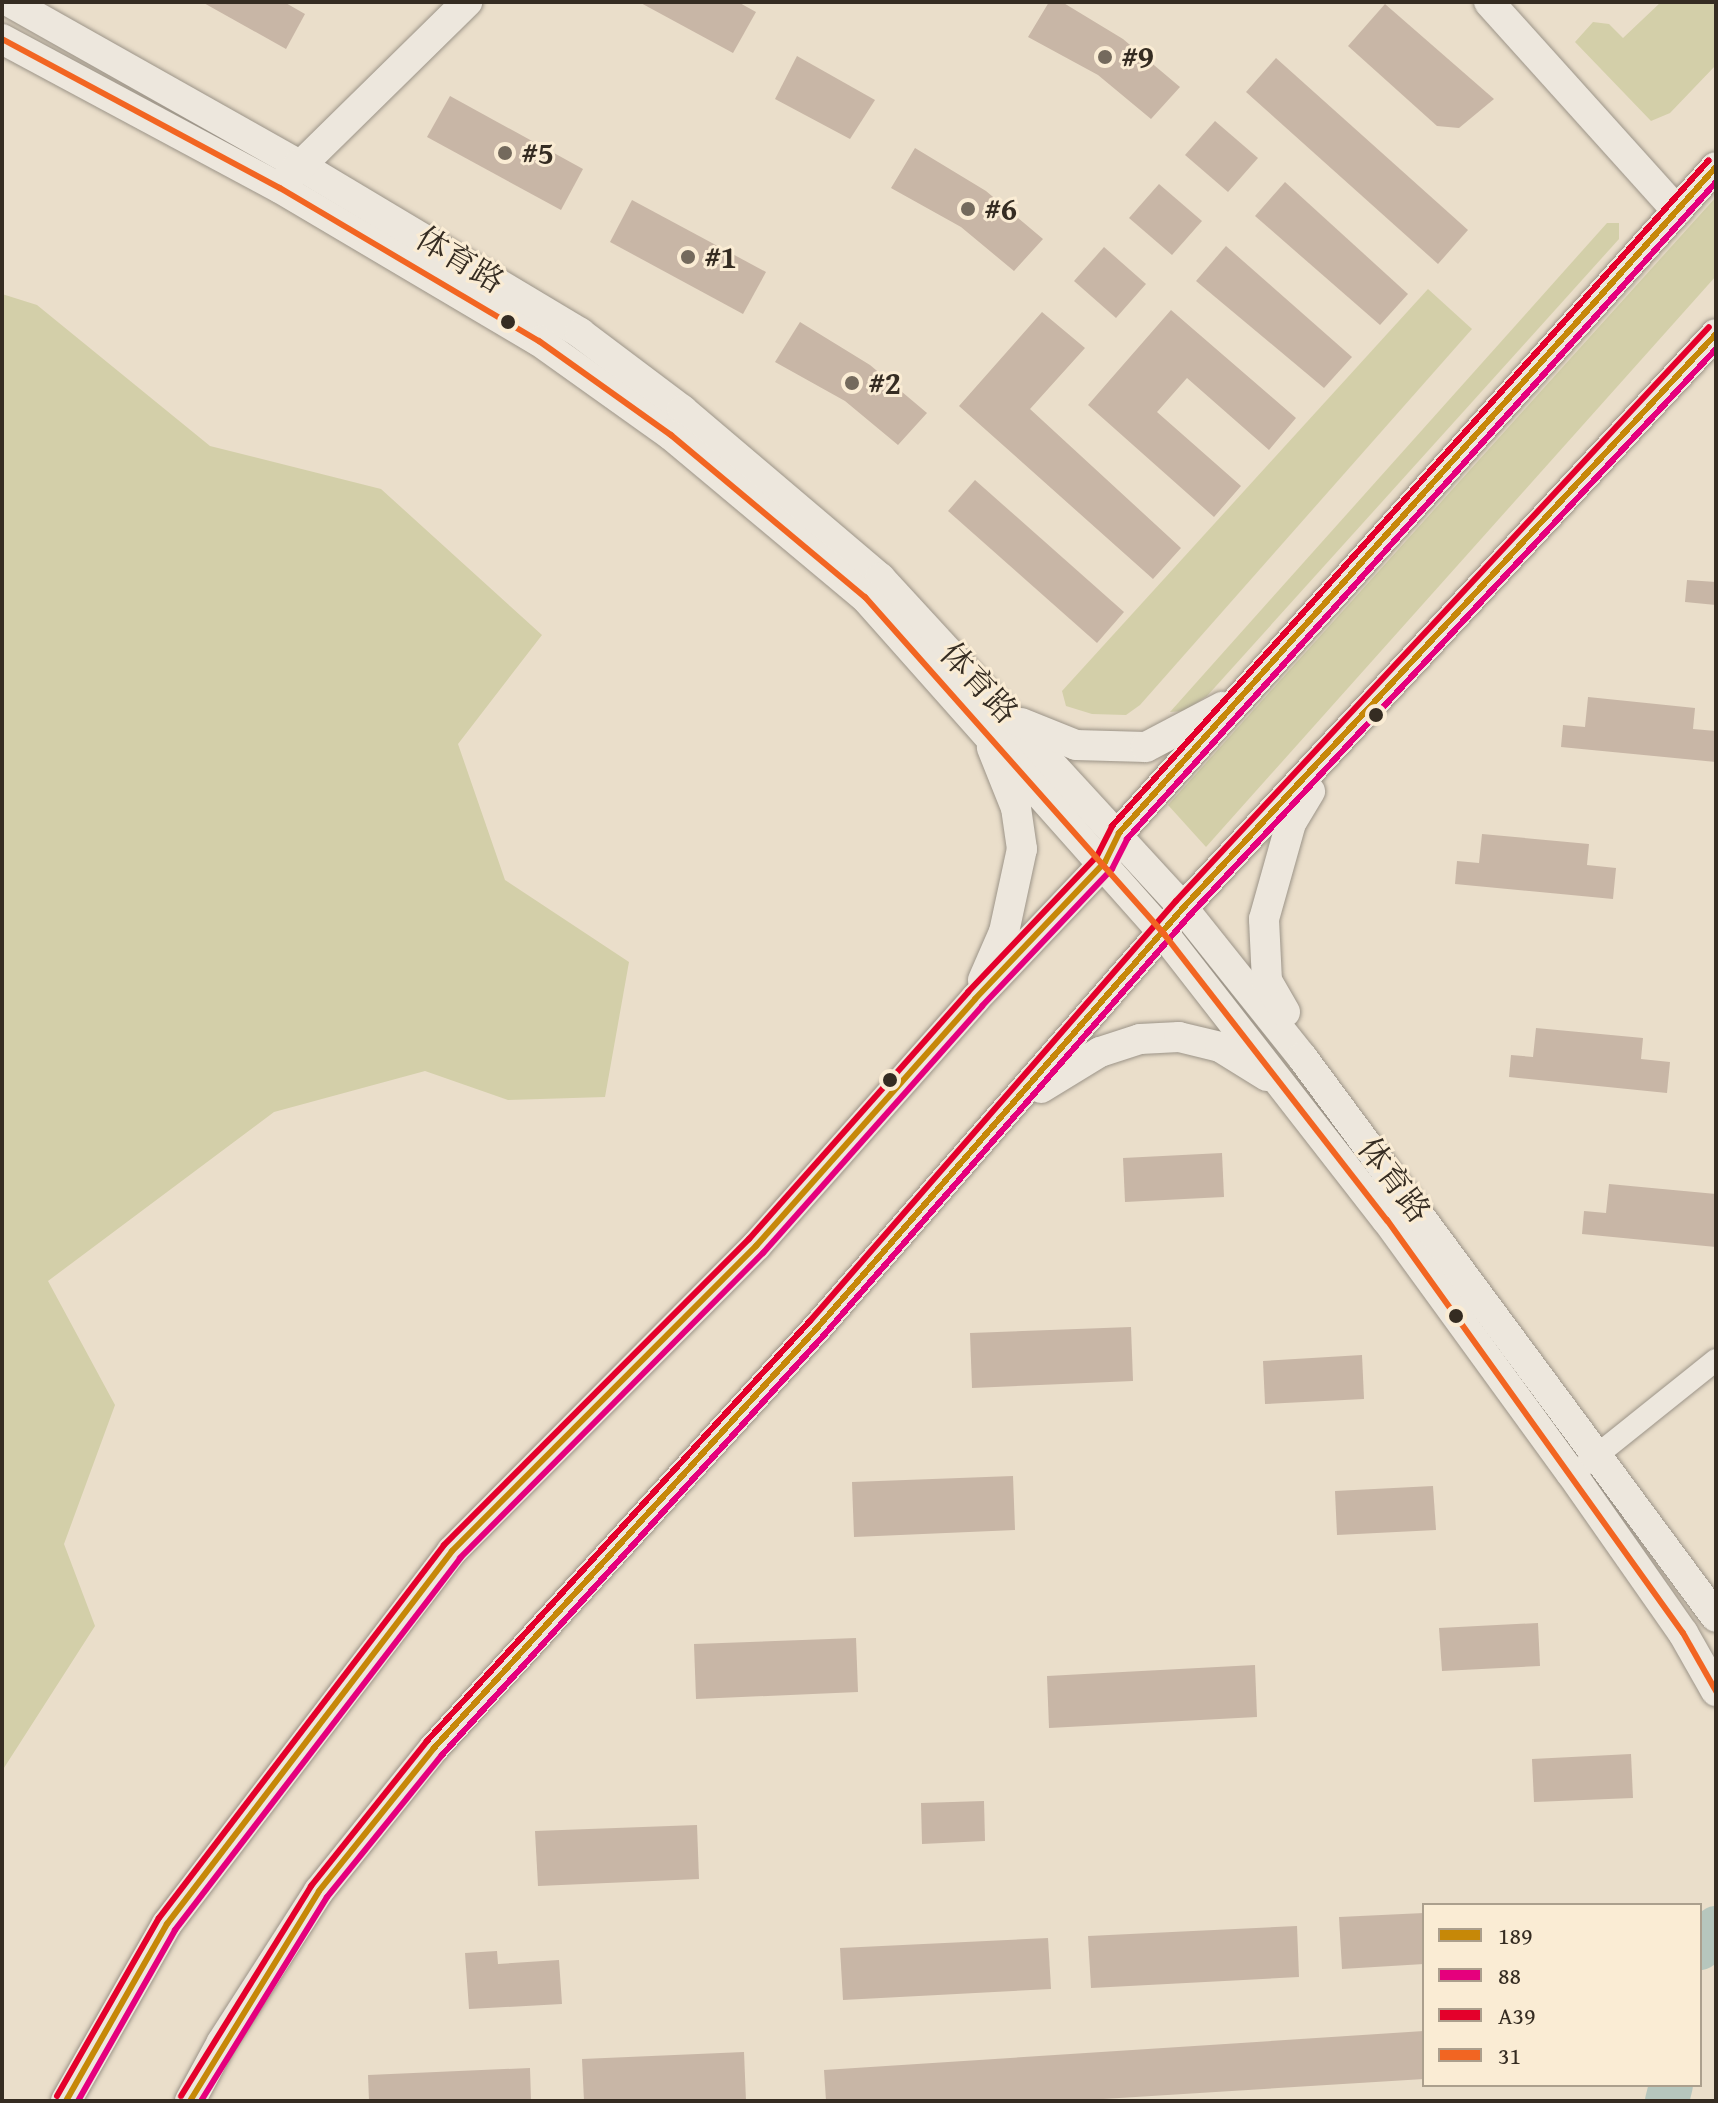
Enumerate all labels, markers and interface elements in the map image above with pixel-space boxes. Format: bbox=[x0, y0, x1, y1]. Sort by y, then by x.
place label: #9 bbox=[1121, 38, 1154, 76]
marker: #9 bbox=[1096, 48, 1114, 66]
place label: #5 bbox=[521, 134, 554, 172]
marker: #5 bbox=[496, 144, 514, 162]
place label: #6 bbox=[984, 190, 1017, 228]
marker: #6 bbox=[959, 200, 977, 218]
street label: 体育路 bbox=[409, 219, 511, 301]
place label: #1 bbox=[704, 238, 737, 276]
marker: #1 bbox=[679, 248, 697, 266]
unlabelled marker bbox=[500, 314, 516, 330]
place label: #2 bbox=[868, 364, 901, 402]
marker: #2 bbox=[843, 374, 861, 392]
street label: 体育路 bbox=[932, 635, 1026, 731]
unlabelled marker bbox=[1368, 707, 1384, 723]
unlabelled marker bbox=[882, 1072, 898, 1088]
street label: 体育路 bbox=[1350, 1130, 1438, 1230]
unlabelled marker bbox=[1448, 1308, 1464, 1324]
legend bbox=[1422, 1903, 1702, 2087]
text: 189 bbox=[1498, 1918, 1533, 1953]
text: 88 bbox=[1498, 1958, 1521, 1993]
text: A39 bbox=[1498, 1998, 1536, 2033]
text: 31 bbox=[1498, 2038, 1521, 2073]

